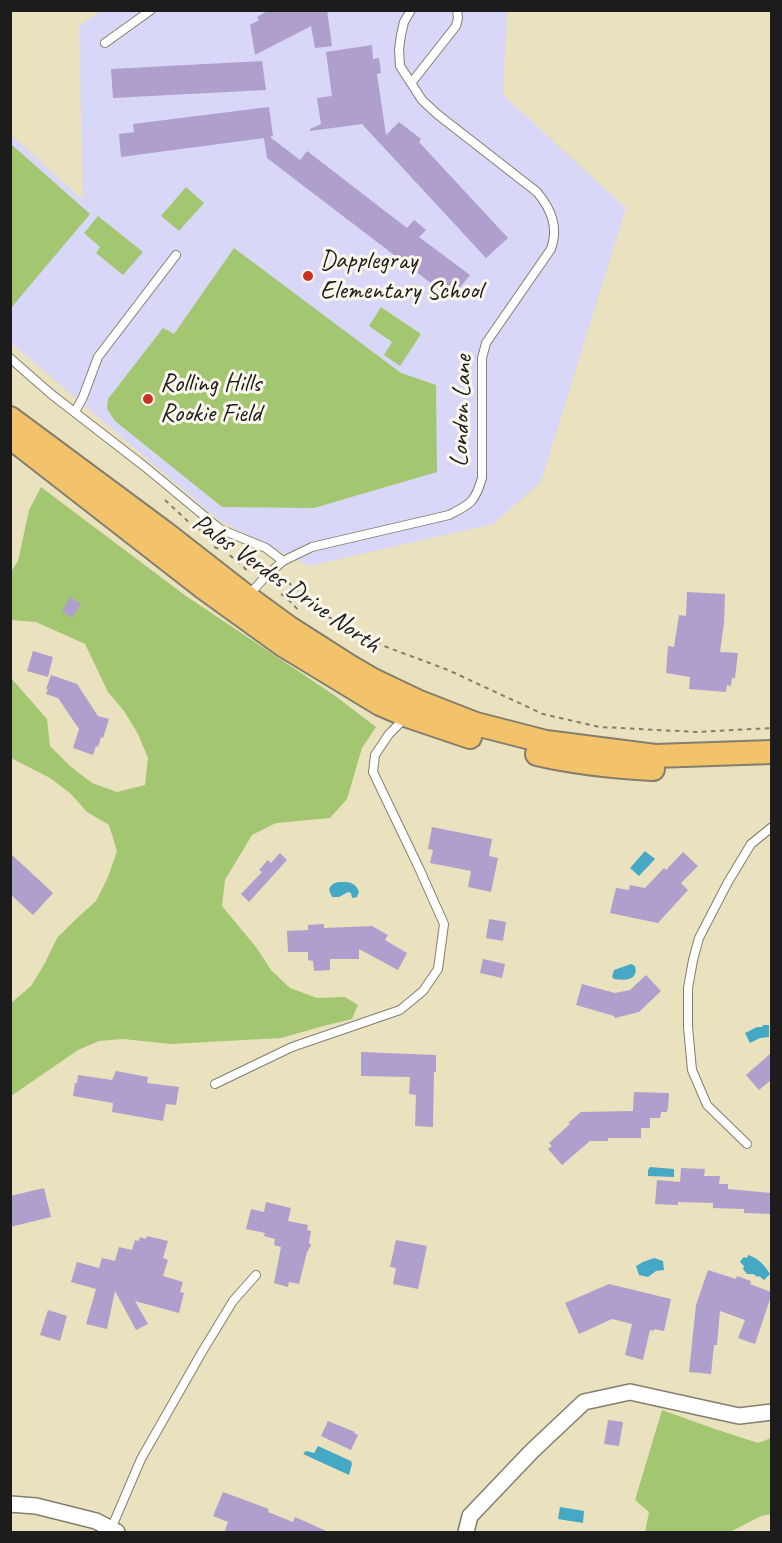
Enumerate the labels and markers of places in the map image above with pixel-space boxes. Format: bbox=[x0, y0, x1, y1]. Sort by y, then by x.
place label: Dapplegray Elementary School bbox=[320, 245, 482, 306]
marker: Dapplegray Elementary School bbox=[301, 269, 315, 283]
place label: Rolling Hills Rookie Field bbox=[160, 368, 261, 430]
marker: Rolling Hills Rookie Field bbox=[141, 392, 155, 406]

